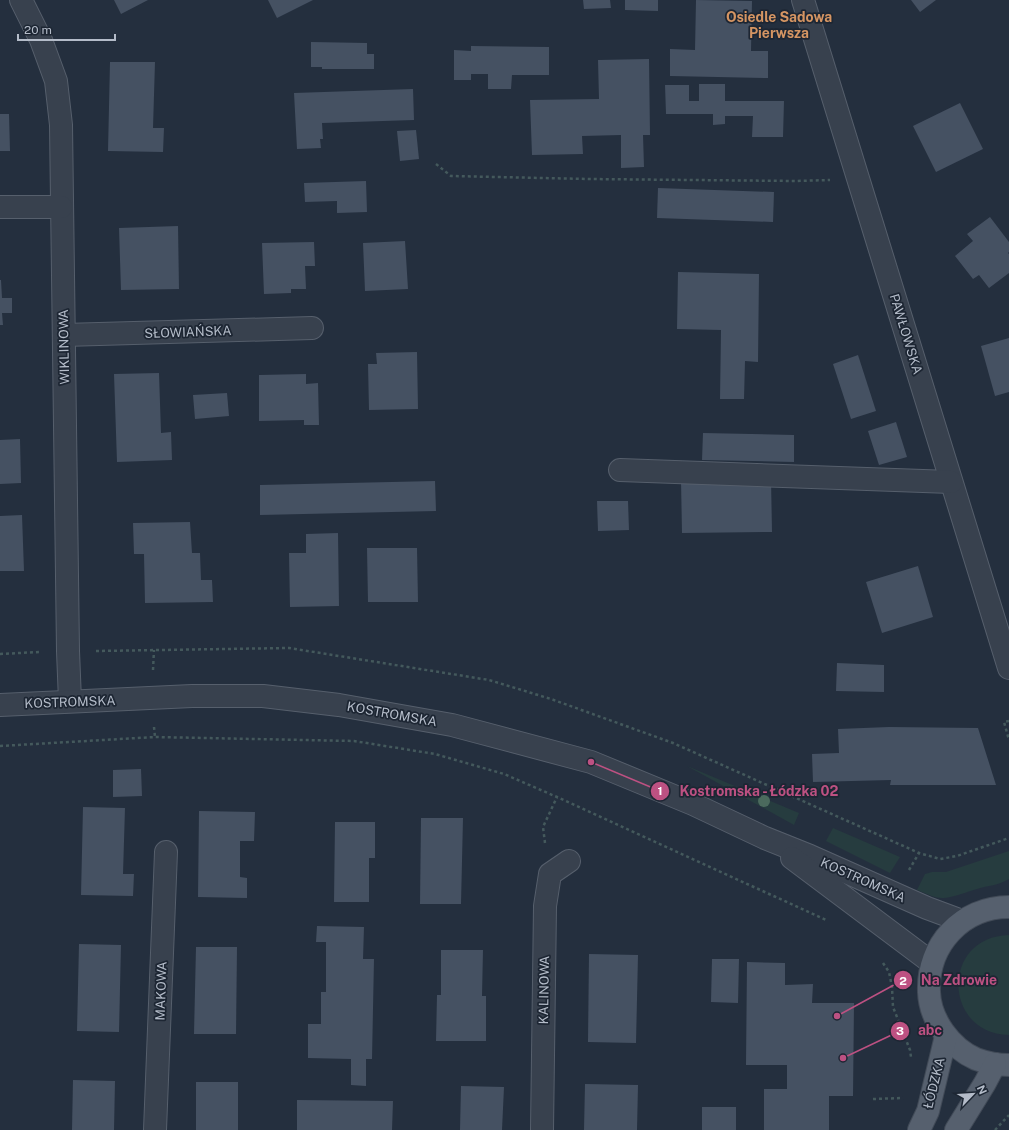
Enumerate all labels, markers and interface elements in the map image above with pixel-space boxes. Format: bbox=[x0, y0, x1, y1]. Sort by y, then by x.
district label: Osiedle Sadowa Pierwsza bbox=[726, 9, 832, 41]
scale bar bbox=[18, 16, 115, 42]
text: 20 m bbox=[24, 23, 52, 37]
street label: PAWŁOWSKA bbox=[887, 292, 925, 376]
street label: WIKLINOWA bbox=[56, 309, 72, 385]
street label: SŁOWIAŃSKA bbox=[144, 322, 232, 341]
street label: KOSTROMSKA bbox=[24, 693, 116, 711]
street label: KOSTROMSKA bbox=[346, 699, 438, 729]
callout: Kostromska - Łódzka 02 bbox=[650, 778, 847, 804]
text: Kostromska - Łódzka 02 bbox=[680, 783, 838, 799]
text: 1 bbox=[657, 784, 663, 798]
street label: KOSTROMSKA bbox=[818, 855, 908, 905]
street label: KALINOWA bbox=[536, 955, 552, 1025]
street label: MAKOWA bbox=[152, 961, 170, 1021]
callout: Na Zdrowie bbox=[893, 967, 1005, 993]
text: Na Zdrowie bbox=[921, 972, 997, 988]
text: 2 bbox=[899, 974, 907, 988]
callout: abc bbox=[890, 1018, 950, 1044]
text: abc bbox=[918, 1022, 942, 1038]
text: 3 bbox=[896, 1024, 904, 1038]
street label: ŁÓDZKA bbox=[919, 1056, 948, 1110]
north arrow bbox=[953, 1074, 993, 1114]
text: N bbox=[975, 1083, 989, 1096]

